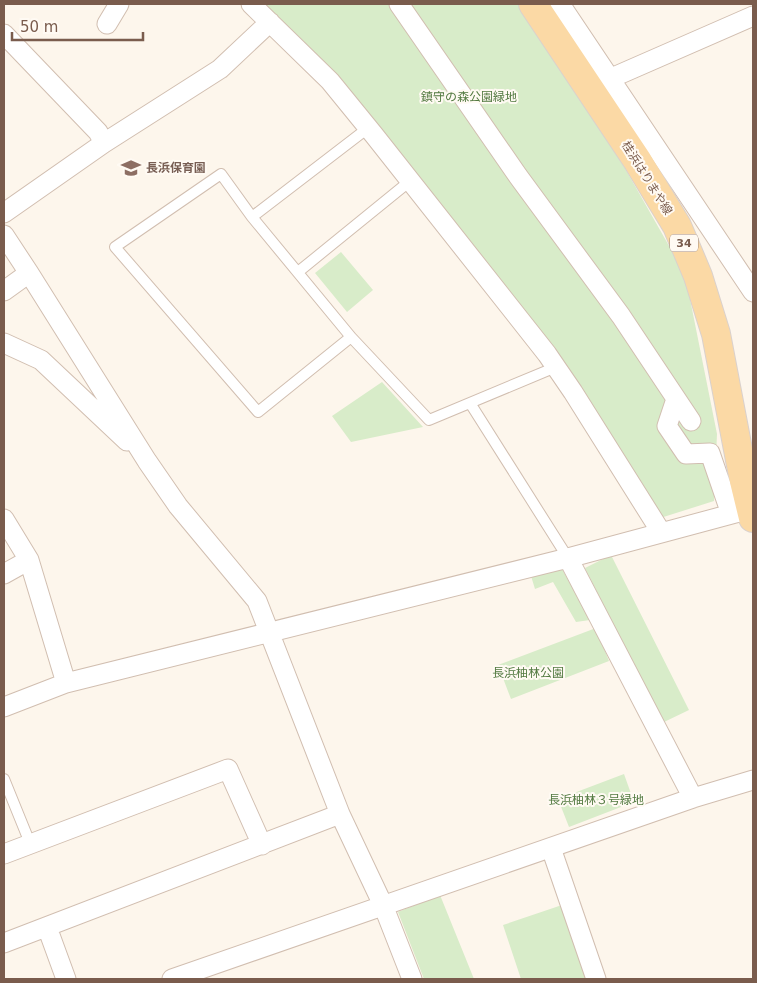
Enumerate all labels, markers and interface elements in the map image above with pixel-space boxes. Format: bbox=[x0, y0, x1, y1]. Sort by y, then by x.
scale bar bbox=[12, 10, 144, 42]
text: 50 m bbox=[20, 18, 58, 36]
park label: 鎮守の森公園緑地 bbox=[421, 90, 517, 104]
street label: 桂浜はりまや線 bbox=[619, 139, 675, 217]
school or university icon: 長浜保育園 bbox=[120, 157, 142, 179]
place label: 長浜保育園 bbox=[146, 161, 206, 175]
road number: 34 bbox=[670, 234, 698, 252]
park label: 長浜柚林公園 bbox=[492, 666, 564, 680]
park label: 長浜柚林３号緑地 bbox=[548, 793, 644, 807]

